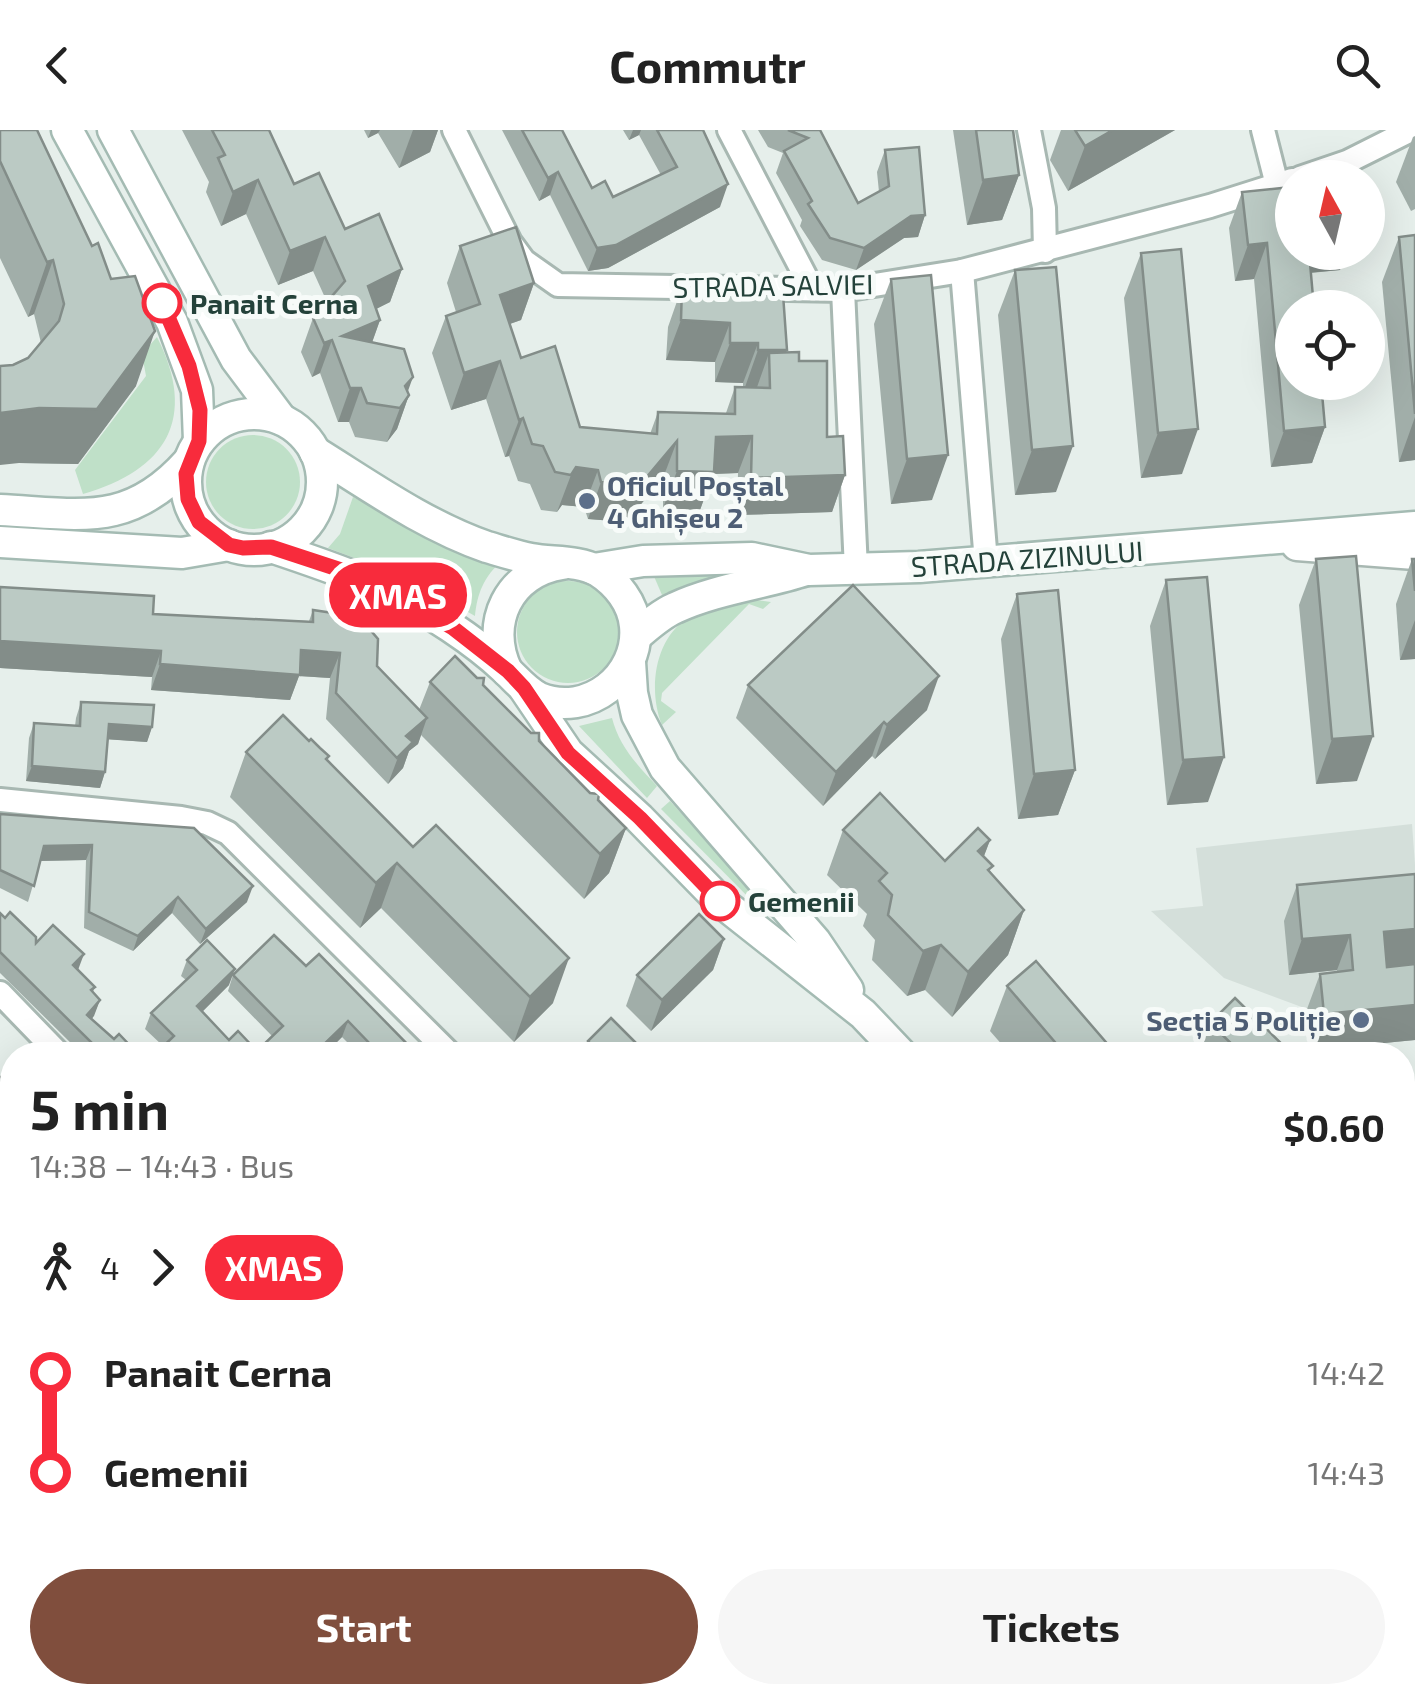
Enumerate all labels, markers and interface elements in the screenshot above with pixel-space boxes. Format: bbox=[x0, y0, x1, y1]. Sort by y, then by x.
icon: back bbox=[30, 38, 85, 93]
text: Commutr bbox=[609, 38, 806, 92]
icon: search bbox=[1330, 38, 1385, 93]
north arrow bbox=[1275, 160, 1385, 270]
map controls bbox=[1275, 160, 1385, 400]
street label: STRADA SALVIEI bbox=[672, 266, 874, 304]
marker: Panait Cerna bbox=[143, 284, 181, 322]
place label: Panait Cerna bbox=[190, 286, 358, 320]
button: locate bbox=[1275, 290, 1385, 400]
place label: Oficiul Poștal 4 Ghișeu 2 bbox=[607, 468, 784, 536]
marker: Oficiul Poștal 4 Ghișeu 2 bbox=[576, 490, 598, 512]
street label: STRADA ZIZINULUI bbox=[910, 533, 1144, 583]
line badge: XMAS bbox=[328, 562, 468, 628]
text: XMAS bbox=[349, 574, 447, 616]
marker: Gemenii bbox=[701, 882, 739, 920]
place label: Gemenii bbox=[748, 884, 855, 918]
place label: Secția 5 Poliție bbox=[1146, 1003, 1341, 1040]
marker: Secția 5 Poliție bbox=[1350, 1009, 1372, 1031]
text: 5 min bbox=[30, 1075, 169, 1141]
text: $0.60 bbox=[1283, 1104, 1385, 1150]
text: 14:38 – 14:43 · Bus bbox=[30, 1146, 294, 1184]
icon: walk bbox=[30, 1240, 85, 1295]
icon: forward bbox=[135, 1240, 190, 1295]
text: XMAS bbox=[225, 1246, 323, 1288]
text: 4 bbox=[100, 1248, 120, 1286]
text: Panait Cerna bbox=[104, 1349, 332, 1395]
text: 14:42 bbox=[1307, 1353, 1385, 1391]
text: Gemenii bbox=[104, 1449, 249, 1495]
text: 14:43 bbox=[1308, 1453, 1385, 1491]
button: Start bbox=[30, 1569, 698, 1684]
button: Tickets bbox=[718, 1569, 1385, 1684]

